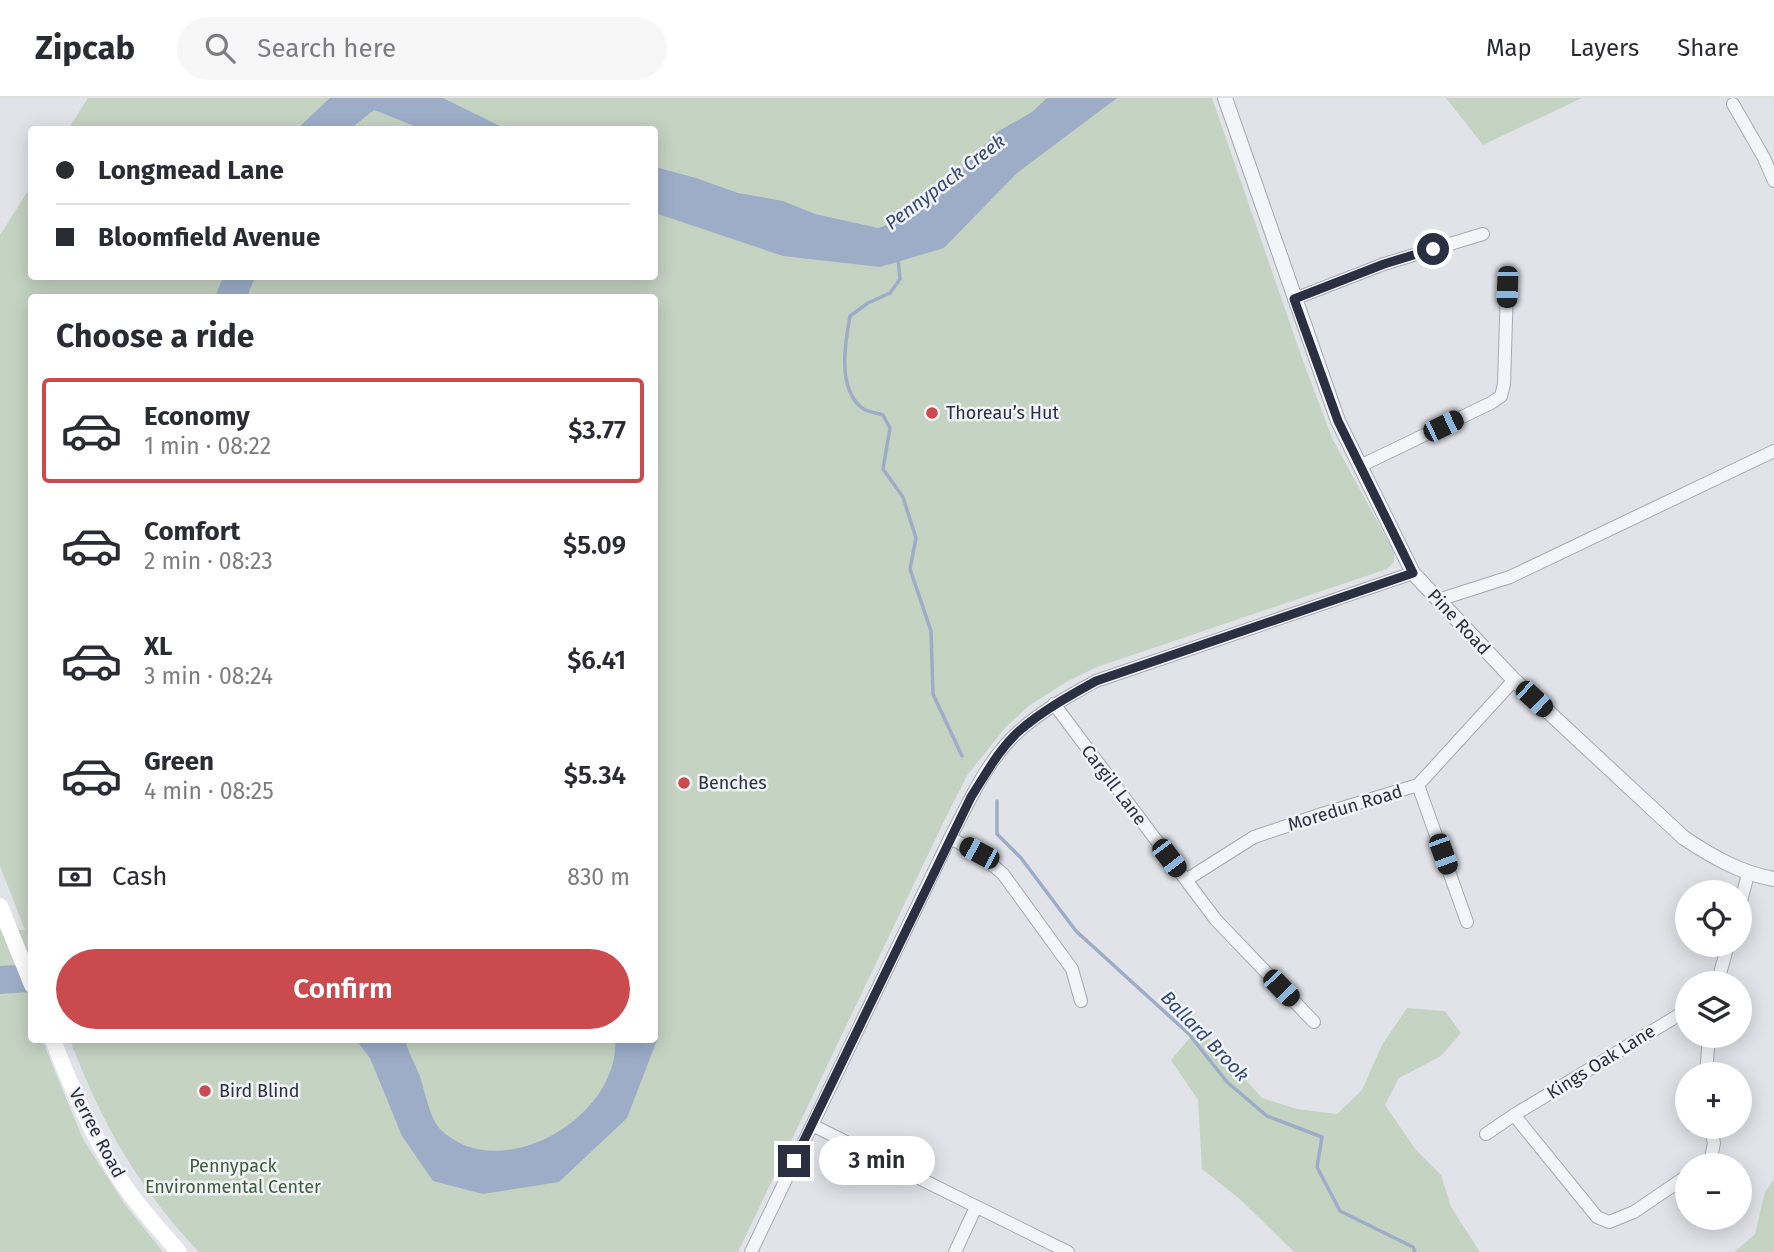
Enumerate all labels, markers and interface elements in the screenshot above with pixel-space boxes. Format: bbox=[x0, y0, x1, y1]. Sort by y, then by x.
search box bbox=[177, 17, 667, 80]
text: Zipcab bbox=[35, 28, 135, 68]
icon: search bbox=[201, 29, 239, 67]
text: Search here bbox=[257, 33, 396, 64]
text: Map bbox=[1486, 34, 1532, 62]
text: Layers bbox=[1570, 34, 1639, 62]
text: Share bbox=[1677, 34, 1739, 62]
water label: Pennypack Creek bbox=[880, 129, 1010, 235]
text: Longmead Lane bbox=[98, 155, 284, 186]
text: Bloomfield Avenue bbox=[98, 222, 320, 253]
route start bbox=[1417, 233, 1449, 265]
car bbox=[1496, 266, 1519, 308]
text: Choose a ride bbox=[56, 317, 254, 355]
icon: car bbox=[60, 399, 123, 462]
text: Economy bbox=[144, 401, 250, 432]
place label: Thoreau’s Hut bbox=[946, 402, 1059, 424]
marker: Thoreau’s Hut bbox=[924, 405, 940, 421]
car bbox=[1420, 407, 1467, 445]
text: $3.77 bbox=[568, 415, 626, 446]
text: 1 min · 08:22 bbox=[144, 432, 271, 460]
icon: car bbox=[60, 514, 123, 577]
text: Comfort bbox=[144, 516, 240, 547]
text: $5.09 bbox=[563, 530, 626, 561]
text: 2 min · 08:23 bbox=[144, 547, 273, 575]
street label: Pine Road bbox=[1423, 584, 1495, 660]
icon: car bbox=[60, 629, 123, 692]
text: XL bbox=[144, 631, 172, 662]
text: $6.41 bbox=[567, 645, 626, 676]
text: 3 min · 08:24 bbox=[144, 662, 273, 690]
car bbox=[1512, 677, 1557, 721]
street label: Cargill Lane bbox=[1077, 740, 1151, 830]
icon: car bbox=[60, 744, 123, 807]
text: Green bbox=[144, 746, 214, 777]
text: $5.34 bbox=[564, 760, 626, 791]
place label: Benches bbox=[698, 772, 767, 794]
marker: Benches bbox=[676, 775, 692, 791]
text: 4 min · 08:25 bbox=[144, 777, 274, 805]
street label: Moredun Road bbox=[1285, 780, 1405, 836]
car bbox=[1426, 831, 1461, 877]
car bbox=[956, 834, 1003, 872]
car bbox=[1148, 835, 1191, 881]
icon: cash bbox=[56, 858, 94, 896]
text: Cash bbox=[112, 861, 168, 892]
text: 830 m bbox=[567, 863, 630, 891]
map controls bbox=[1675, 880, 1752, 1230]
button: locate bbox=[1675, 880, 1752, 957]
button: Confirm bbox=[56, 949, 630, 1029]
car bbox=[1259, 966, 1304, 1010]
button: layers bbox=[1675, 971, 1752, 1048]
water label: Ballard Brook bbox=[1156, 986, 1254, 1086]
street label: Kings Oak Lane bbox=[1543, 1020, 1659, 1104]
button: + bbox=[1675, 1062, 1752, 1139]
place label: Bird Blind bbox=[219, 1080, 300, 1102]
marker: Bird Blind bbox=[197, 1083, 213, 1099]
street label: Verree Road bbox=[64, 1084, 130, 1182]
callout: 3 min bbox=[818, 1136, 934, 1186]
route end bbox=[778, 1145, 810, 1177]
text: 3 min bbox=[849, 1146, 905, 1174]
button: − bbox=[1675, 1153, 1752, 1230]
park label: Pennypack Environmental Center bbox=[145, 1155, 321, 1198]

